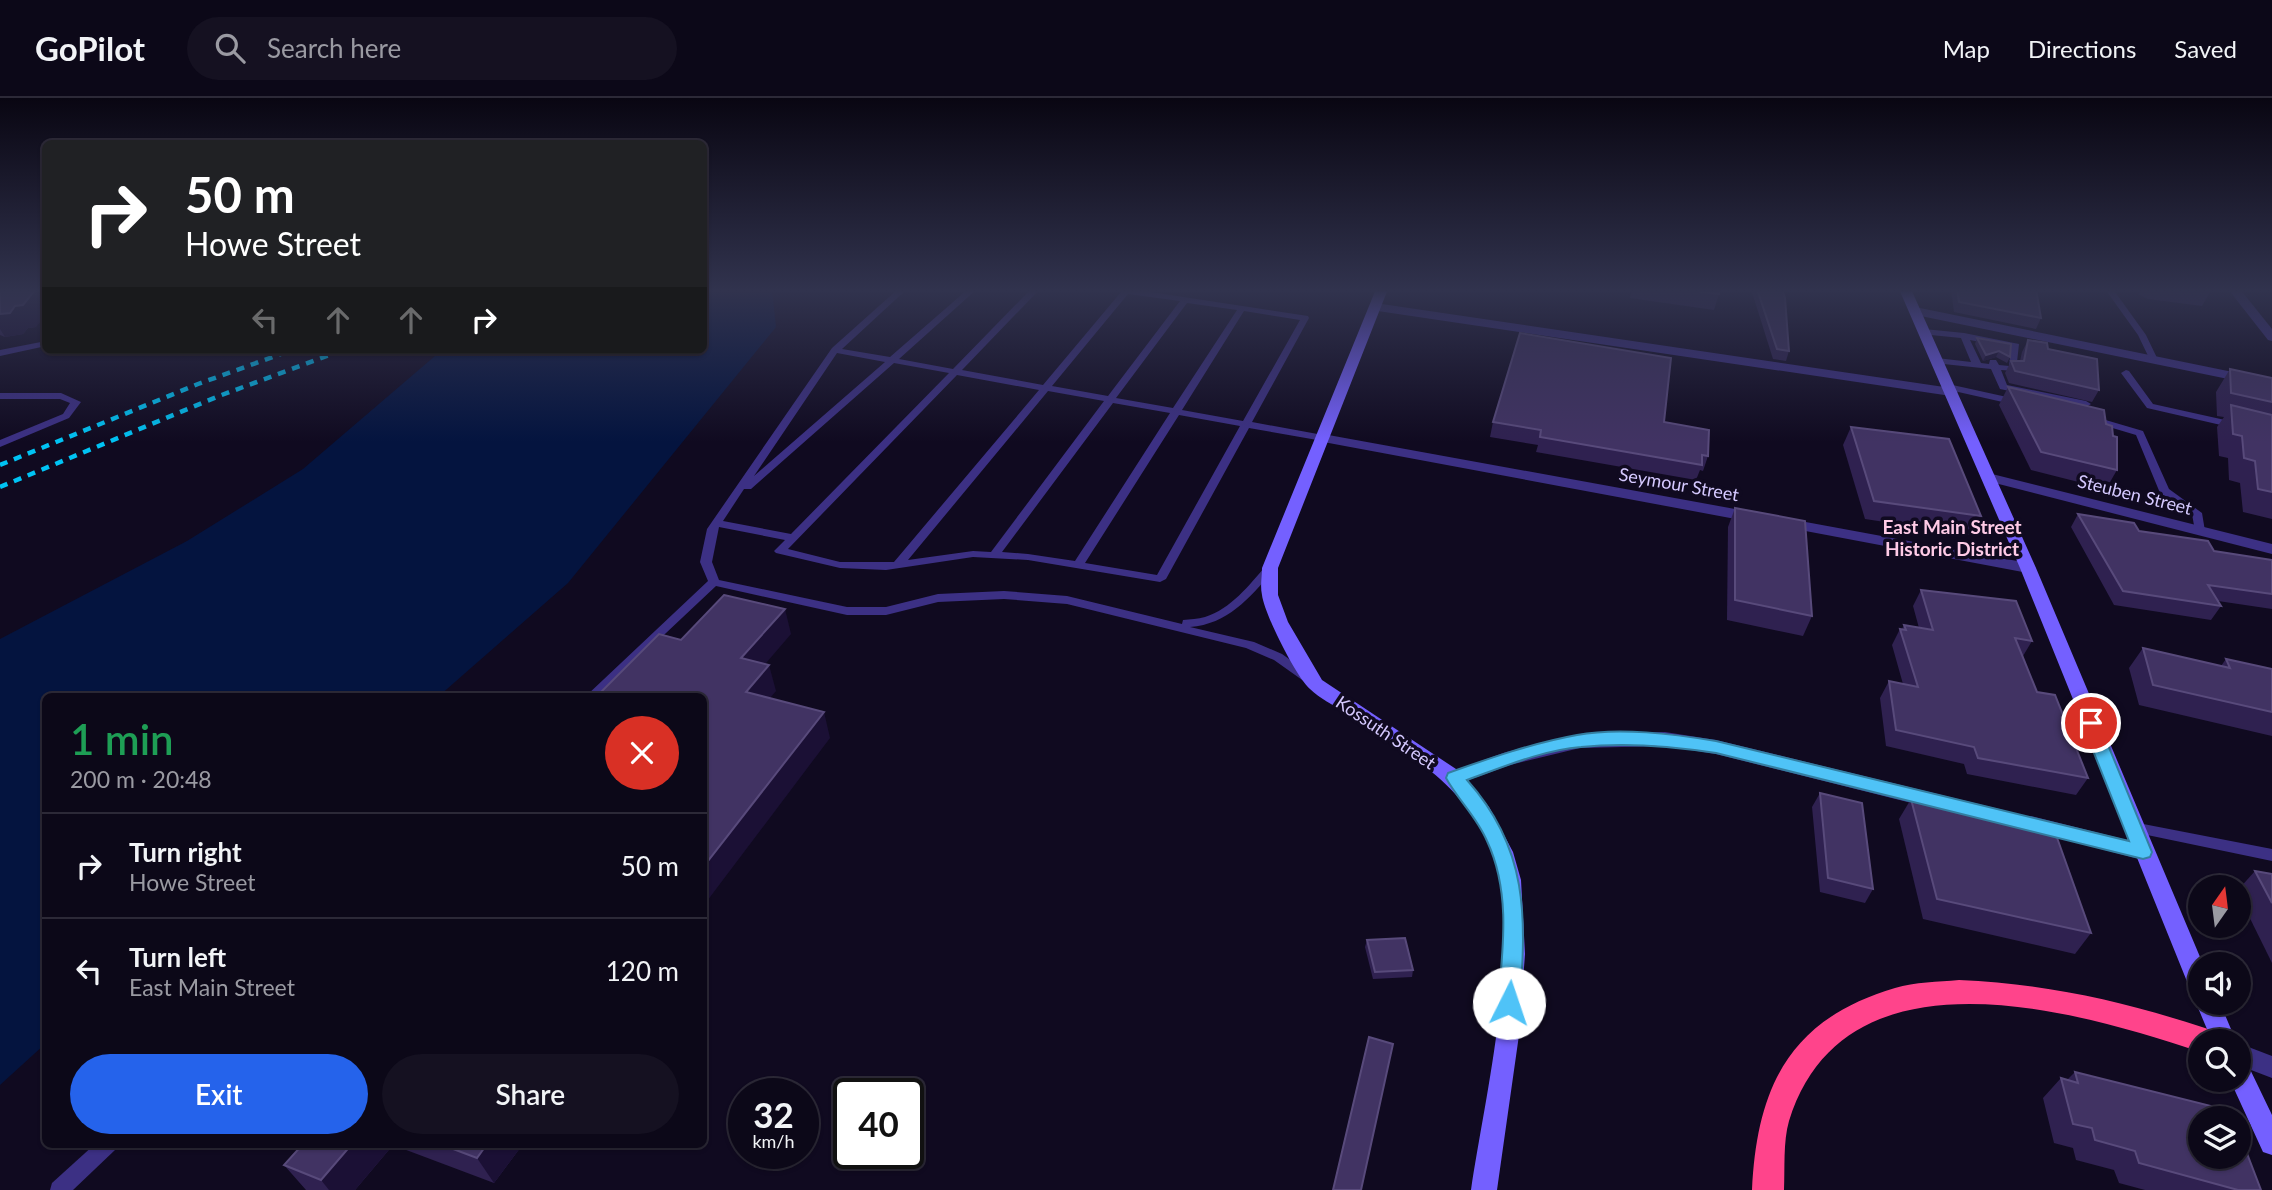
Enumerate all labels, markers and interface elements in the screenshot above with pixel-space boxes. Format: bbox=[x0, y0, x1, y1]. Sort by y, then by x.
search box bbox=[187, 17, 677, 80]
text: GoPilot bbox=[35, 28, 145, 68]
icon: search bbox=[211, 29, 249, 67]
text: Search here bbox=[267, 32, 401, 64]
text: Map bbox=[1943, 34, 1990, 63]
text: Directions bbox=[2028, 34, 2136, 63]
text: Saved bbox=[2174, 34, 2237, 63]
text: 50 m bbox=[185, 165, 295, 223]
icon: right bbox=[70, 168, 161, 259]
text: Howe Street bbox=[185, 224, 361, 263]
icon: left bbox=[246, 301, 284, 339]
icon: ahead bbox=[319, 301, 357, 339]
icon: ahead bbox=[392, 301, 430, 339]
icon: right bbox=[465, 301, 503, 339]
street label: Seymour Street bbox=[1617, 463, 1741, 505]
street label: Steuben Street bbox=[2076, 469, 2195, 519]
district label: East Main Street Historic District bbox=[1882, 515, 2022, 560]
street label: Kossuth Street bbox=[1332, 691, 1441, 774]
pin bbox=[2061, 693, 2121, 753]
icon: arrive bbox=[2072, 704, 2110, 742]
text: 1 min bbox=[70, 714, 174, 764]
button: close bbox=[605, 716, 679, 790]
text: 200 m · 20:48 bbox=[70, 765, 212, 793]
text: Turn right bbox=[129, 836, 242, 868]
icon: right bbox=[70, 847, 108, 885]
text: 50 m bbox=[621, 850, 679, 882]
text: Howe Street bbox=[129, 868, 256, 896]
north arrow bbox=[2188, 875, 2250, 938]
map controls bbox=[2188, 875, 2251, 1169]
text: Turn left bbox=[129, 941, 226, 973]
icon: left bbox=[70, 952, 108, 990]
button: sound bbox=[2188, 952, 2251, 1015]
text: 120 m bbox=[606, 955, 679, 987]
position arrow bbox=[1472, 966, 1546, 1040]
text: East Main Street bbox=[129, 973, 295, 1001]
button: search bbox=[2188, 1029, 2251, 1092]
button: Exit bbox=[70, 1054, 368, 1134]
button: Share bbox=[382, 1054, 679, 1134]
speed limit sign: 40 bbox=[833, 1078, 924, 1169]
text: 32 bbox=[753, 1093, 794, 1135]
button: layers bbox=[2188, 1106, 2251, 1169]
text: km/h bbox=[752, 1130, 795, 1152]

